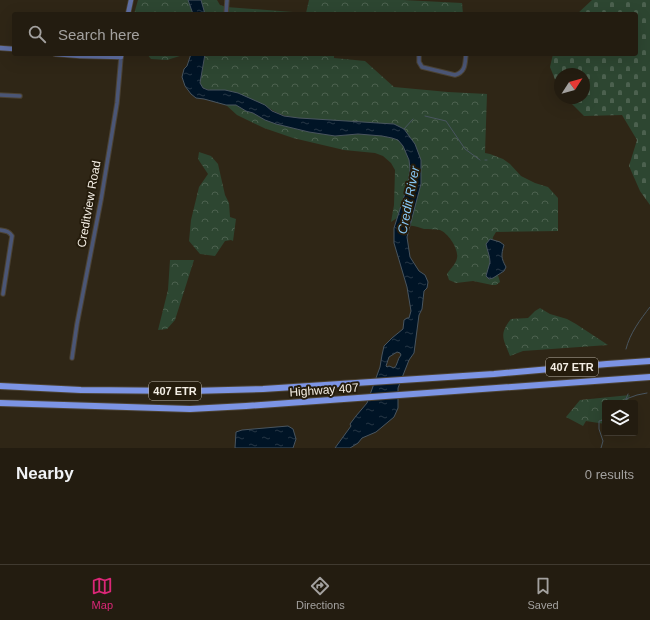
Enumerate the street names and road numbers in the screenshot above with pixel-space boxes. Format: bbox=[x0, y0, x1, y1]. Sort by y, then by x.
street label: Creditview Road bbox=[74, 159, 104, 249]
road number: 407 ETR bbox=[546, 358, 598, 376]
street label: Highway 407 bbox=[289, 381, 359, 399]
road number: 407 ETR bbox=[149, 382, 201, 400]

